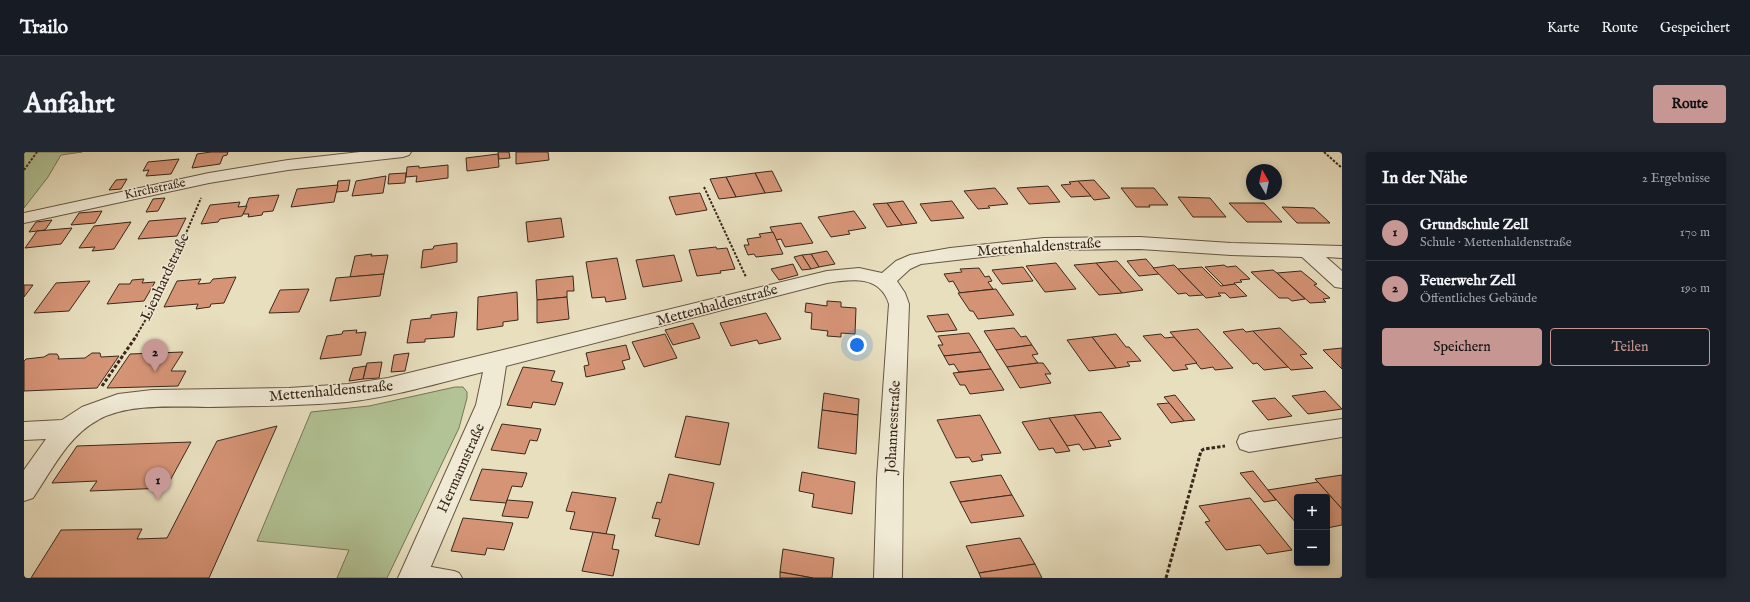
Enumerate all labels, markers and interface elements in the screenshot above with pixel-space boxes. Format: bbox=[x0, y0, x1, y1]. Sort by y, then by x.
text: Trailo bbox=[20, 16, 68, 40]
text: Karte bbox=[1547, 19, 1579, 37]
text: Route bbox=[1601, 19, 1638, 37]
text: Gespeichert bbox=[1660, 19, 1730, 37]
button: Route bbox=[1653, 85, 1726, 123]
text: Anfahrt bbox=[24, 87, 115, 122]
north arrow bbox=[1246, 164, 1282, 200]
text: In der Nähe bbox=[1382, 168, 1467, 189]
text: 2 Ergebnisse bbox=[1642, 170, 1710, 187]
street label: Kirchstraße bbox=[123, 174, 187, 204]
text: Grundschule Zell bbox=[1420, 215, 1528, 234]
text: 1 bbox=[1393, 224, 1397, 241]
text: 170 m bbox=[1680, 224, 1710, 241]
street label: Lienhardstraße bbox=[136, 230, 194, 324]
street label: Mettenhaldenstraße bbox=[976, 233, 1102, 261]
text: Schule · Mettenhaldenstraße bbox=[1420, 234, 1572, 251]
text: Feuerwehr Zell bbox=[1420, 271, 1516, 290]
street label: Mettenhaldenstraße bbox=[654, 280, 780, 330]
text: 2 bbox=[1392, 280, 1398, 297]
text: 190 m bbox=[1680, 280, 1710, 297]
text: Öffentliches Gebäude bbox=[1420, 290, 1537, 307]
button: Speichern bbox=[1382, 328, 1542, 366]
button: Teilen bbox=[1550, 328, 1710, 366]
your location bbox=[847, 335, 867, 355]
pin: 2 bbox=[142, 339, 168, 372]
street label: Mettenhaldenstraße bbox=[268, 376, 394, 406]
street label: Johannesstraße bbox=[881, 380, 905, 476]
street label: Hermannstraße bbox=[433, 420, 489, 516]
pin: 1 bbox=[145, 467, 171, 500]
map controls bbox=[1294, 494, 1330, 566]
button: + bbox=[1294, 494, 1330, 530]
button: − bbox=[1294, 530, 1330, 566]

